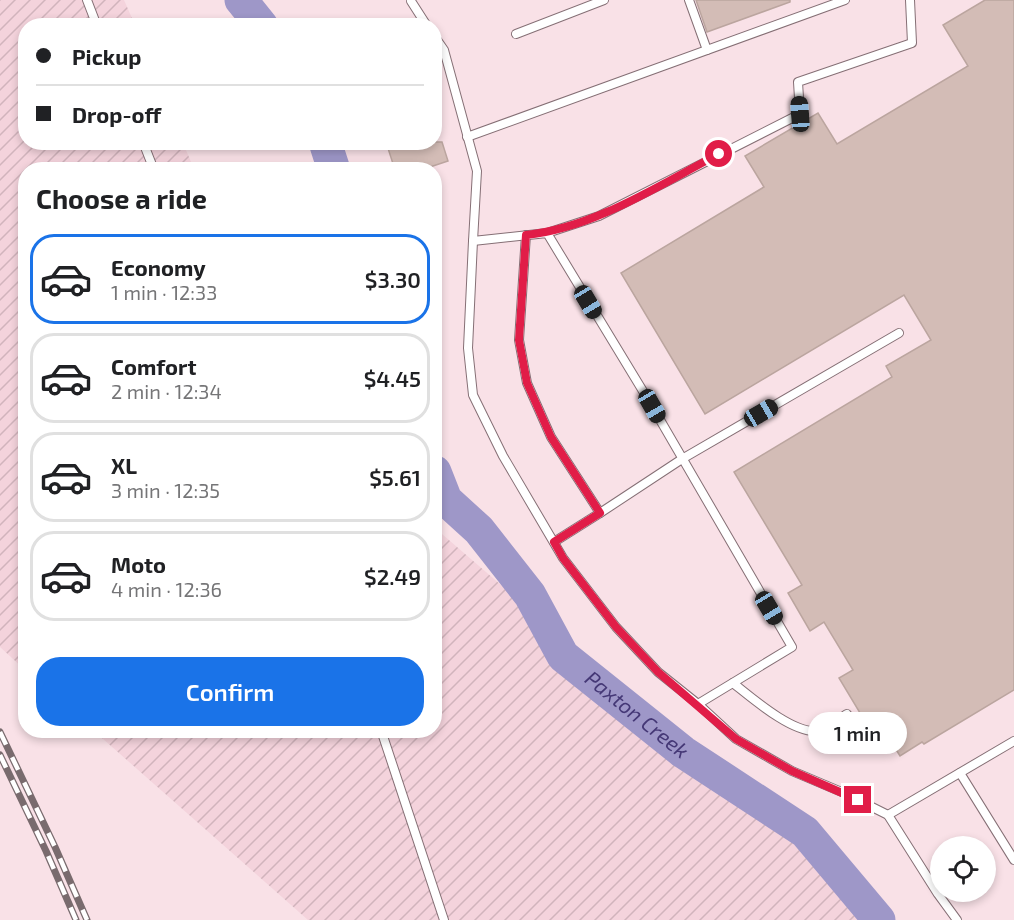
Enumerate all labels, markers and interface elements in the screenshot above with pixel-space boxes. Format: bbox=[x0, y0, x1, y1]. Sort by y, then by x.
text: Pickup bbox=[72, 43, 141, 69]
car bbox=[790, 95, 810, 133]
text: Drop-off bbox=[72, 101, 161, 127]
route start bbox=[705, 140, 732, 167]
text: Choose a ride bbox=[36, 182, 207, 214]
icon: car bbox=[39, 252, 93, 306]
text: Economy bbox=[111, 254, 206, 280]
text: $3.30 bbox=[365, 266, 421, 292]
text: 1 min · 12:33 bbox=[111, 280, 217, 304]
car bbox=[571, 282, 605, 322]
icon: car bbox=[39, 351, 93, 405]
text: Comfort bbox=[111, 353, 196, 379]
text: $4.45 bbox=[364, 365, 421, 391]
text: 2 min · 12:34 bbox=[111, 379, 222, 403]
car bbox=[635, 386, 669, 426]
car bbox=[741, 396, 781, 430]
icon: car bbox=[39, 450, 93, 504]
text: XL bbox=[111, 452, 137, 478]
text: $5.61 bbox=[369, 464, 421, 490]
text: 3 min · 12:35 bbox=[111, 478, 220, 502]
icon: car bbox=[39, 549, 93, 603]
text: Moto bbox=[111, 551, 166, 577]
text: $2.49 bbox=[364, 563, 421, 589]
text: 4 min · 12:36 bbox=[111, 577, 222, 601]
car bbox=[752, 588, 786, 628]
button: Confirm bbox=[36, 657, 424, 726]
water label: Paxton Creek bbox=[581, 665, 694, 763]
callout: 1 min bbox=[808, 713, 908, 755]
text: 1 min bbox=[834, 721, 881, 745]
route end bbox=[844, 786, 871, 813]
map controls bbox=[930, 836, 996, 902]
button: locate bbox=[930, 836, 996, 902]

